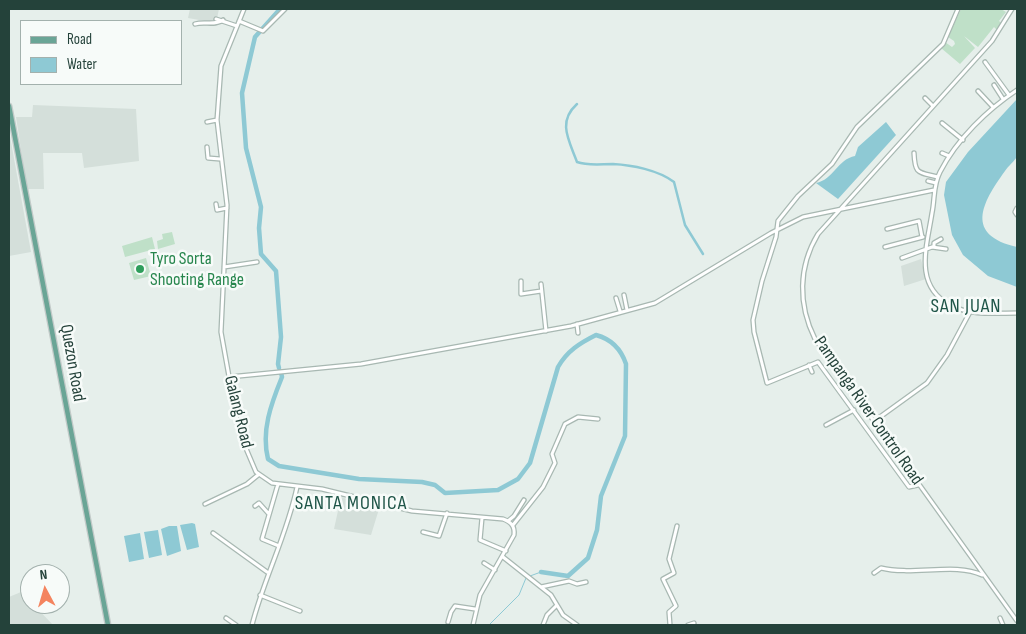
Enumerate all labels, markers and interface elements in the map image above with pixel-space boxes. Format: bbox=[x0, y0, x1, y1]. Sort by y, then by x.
legend bbox=[20, 20, 182, 85]
text: Road bbox=[67, 30, 92, 49]
text: Water bbox=[67, 55, 97, 74]
place label: Tyro Sorta Shooting Range bbox=[150, 248, 244, 290]
marker: Tyro Sorta Shooting Range bbox=[134, 263, 146, 275]
district label: SAN JUAN bbox=[929, 295, 1003, 319]
street label: Quezon Road bbox=[55, 323, 89, 403]
street label: Pampanga River Control Road bbox=[809, 333, 927, 489]
street label: Galang Road bbox=[219, 374, 257, 450]
district label: SANTA MONICA bbox=[293, 492, 409, 516]
north arrow bbox=[20, 564, 70, 614]
text: N bbox=[39, 566, 48, 583]

